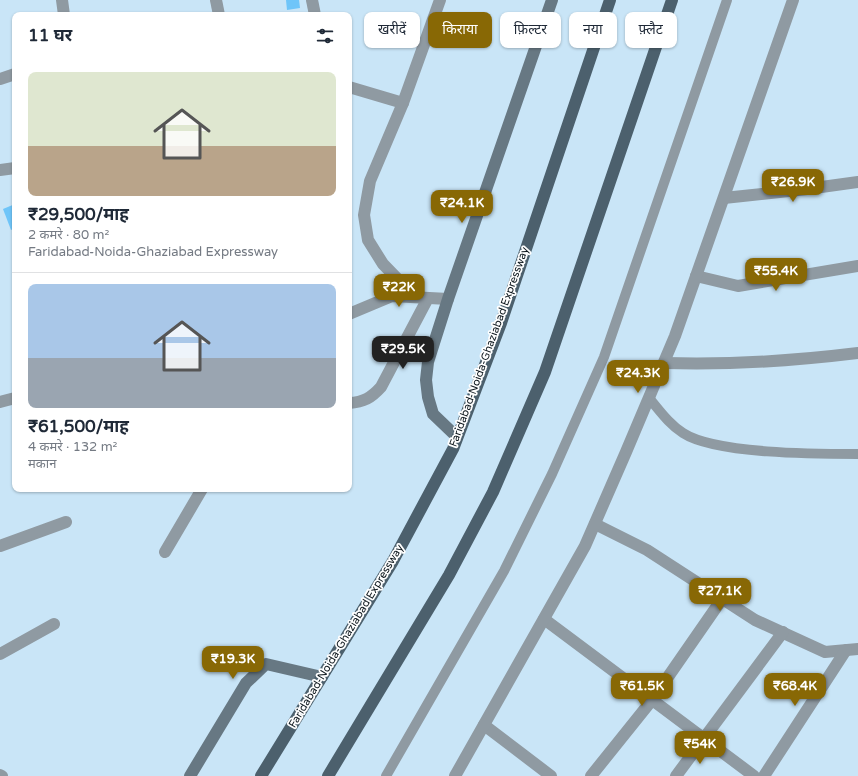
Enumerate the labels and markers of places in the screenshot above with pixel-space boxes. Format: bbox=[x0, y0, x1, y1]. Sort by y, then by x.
pin: ₹26.9K bbox=[760, 169, 826, 203]
pin: ₹24.1K bbox=[429, 190, 495, 224]
pin: ₹55.4K bbox=[743, 258, 809, 292]
pin: ₹22K bbox=[375, 274, 423, 308]
pin: ₹29.5K bbox=[370, 336, 436, 370]
pin: ₹24.3K bbox=[605, 360, 671, 394]
pin: ₹27.1K bbox=[687, 578, 753, 612]
pin: ₹19.3K bbox=[200, 646, 266, 680]
pin: ₹61.5K bbox=[609, 673, 675, 707]
pin: ₹68.4K bbox=[762, 673, 828, 707]
pin: ₹54K bbox=[676, 731, 724, 765]

